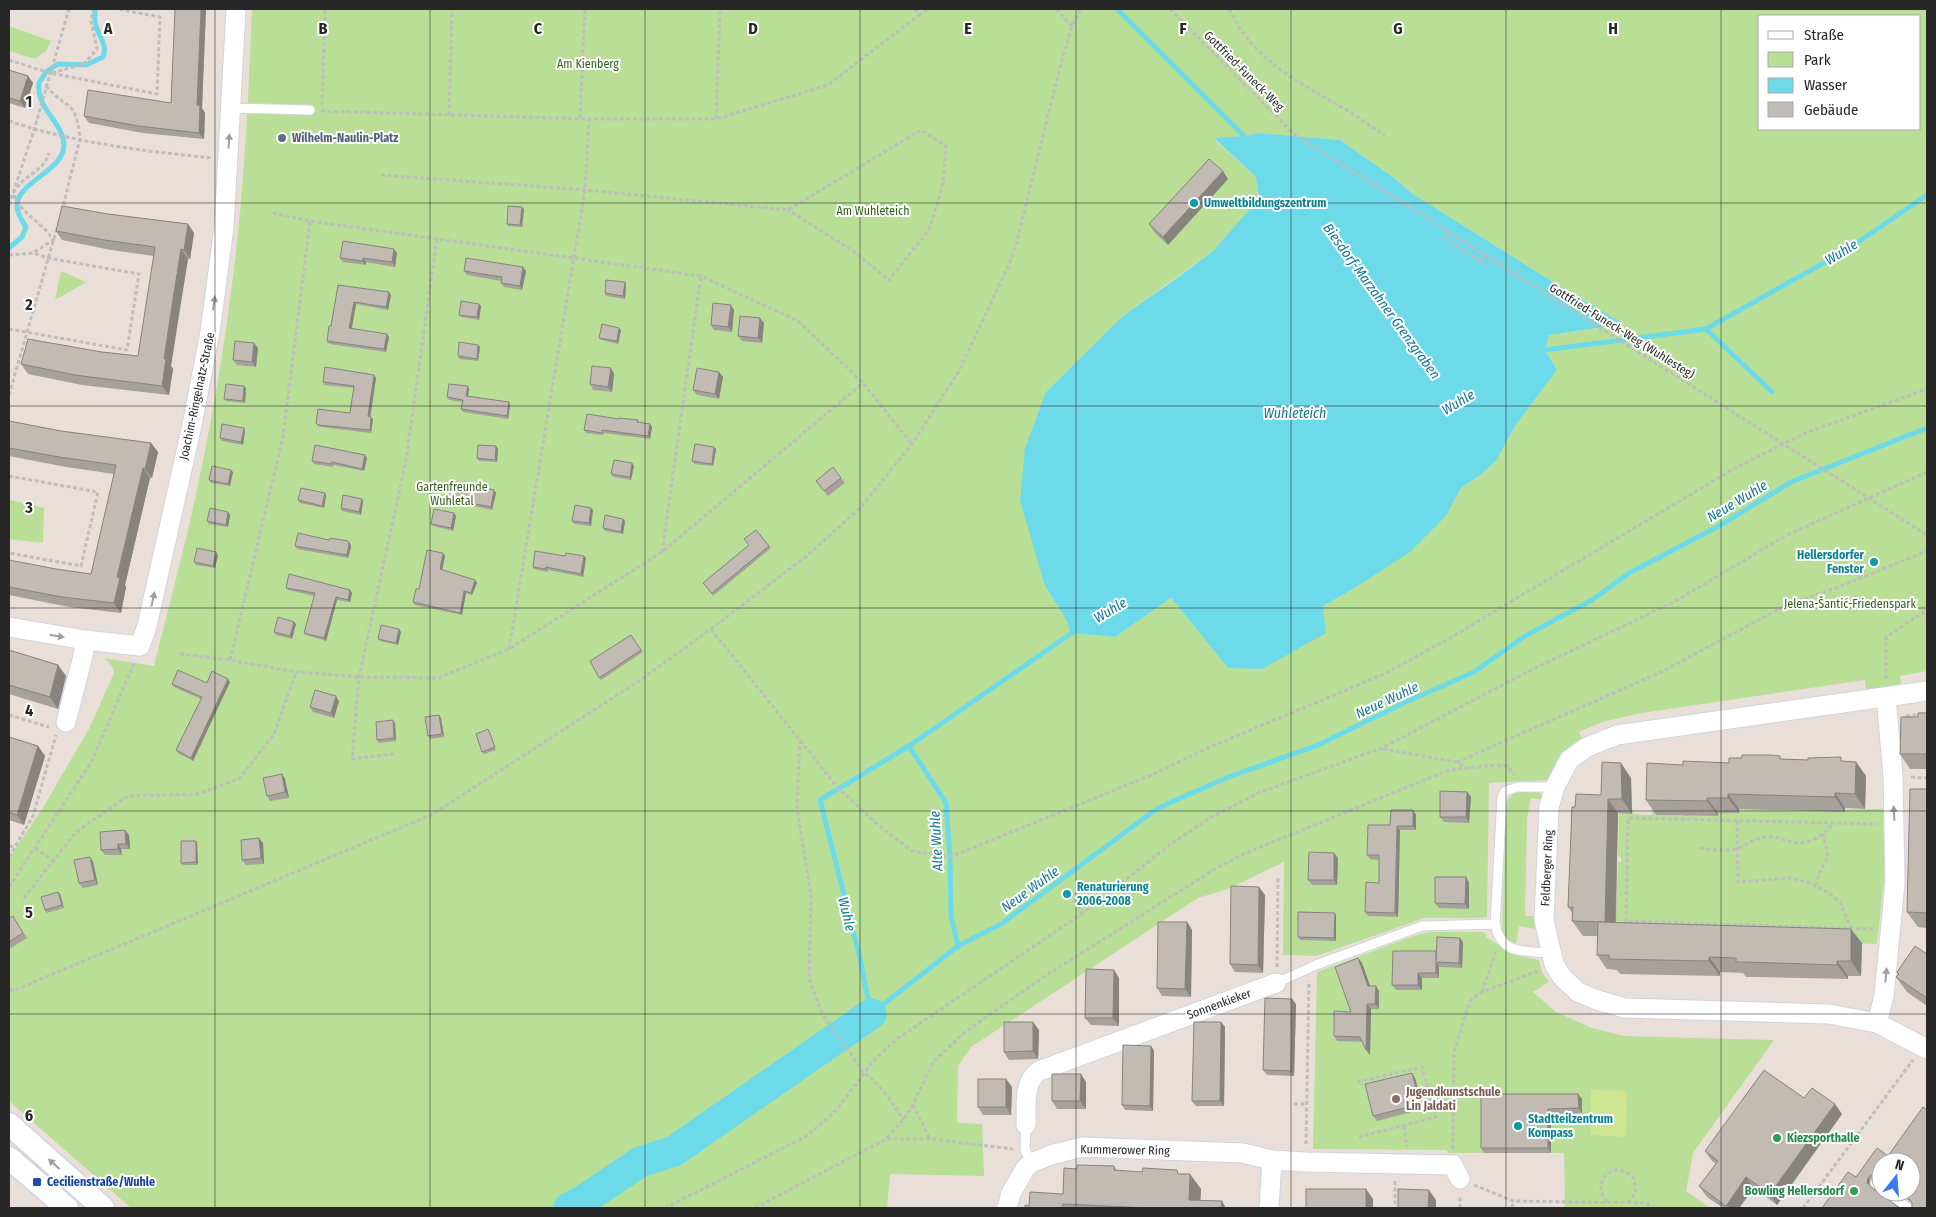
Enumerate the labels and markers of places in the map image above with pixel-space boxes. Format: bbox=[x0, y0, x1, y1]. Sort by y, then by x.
place label: Wilhelm-Naulin-Platz bbox=[292, 131, 398, 145]
marker: Wilhelm-Naulin-Platz bbox=[276, 132, 288, 144]
place label: Umweltbildungszentrum bbox=[1204, 196, 1326, 210]
marker: Umweltbildungszentrum bbox=[1188, 197, 1200, 209]
place label: Hellersdorfer Fenster bbox=[1797, 548, 1865, 576]
marker: Hellersdorfer Fenster bbox=[1868, 556, 1880, 568]
place label: Renaturierung 2006-2008 bbox=[1076, 880, 1149, 908]
marker: Renaturierung 2006-2008 bbox=[1061, 888, 1073, 900]
place label: Jugendkunstschule Lin Jaldati bbox=[1405, 1085, 1501, 1113]
marker: Jugendkunstschule Lin Jaldati bbox=[1390, 1093, 1402, 1105]
place label: Stadtteilzentrum Kompass bbox=[1528, 1112, 1613, 1140]
marker: Stadtteilzentrum Kompass bbox=[1512, 1120, 1524, 1132]
place label: Kiezsporthalle bbox=[1787, 1131, 1860, 1145]
marker: Kiezsporthalle bbox=[1771, 1132, 1783, 1144]
place label: Cecilienstraße/Wuhle bbox=[47, 1175, 155, 1189]
marker: Cecilienstraße/Wuhle bbox=[31, 1176, 43, 1188]
place label: Bowling Hellersdorf bbox=[1745, 1184, 1845, 1198]
marker: Bowling Hellersdorf bbox=[1848, 1185, 1860, 1197]

